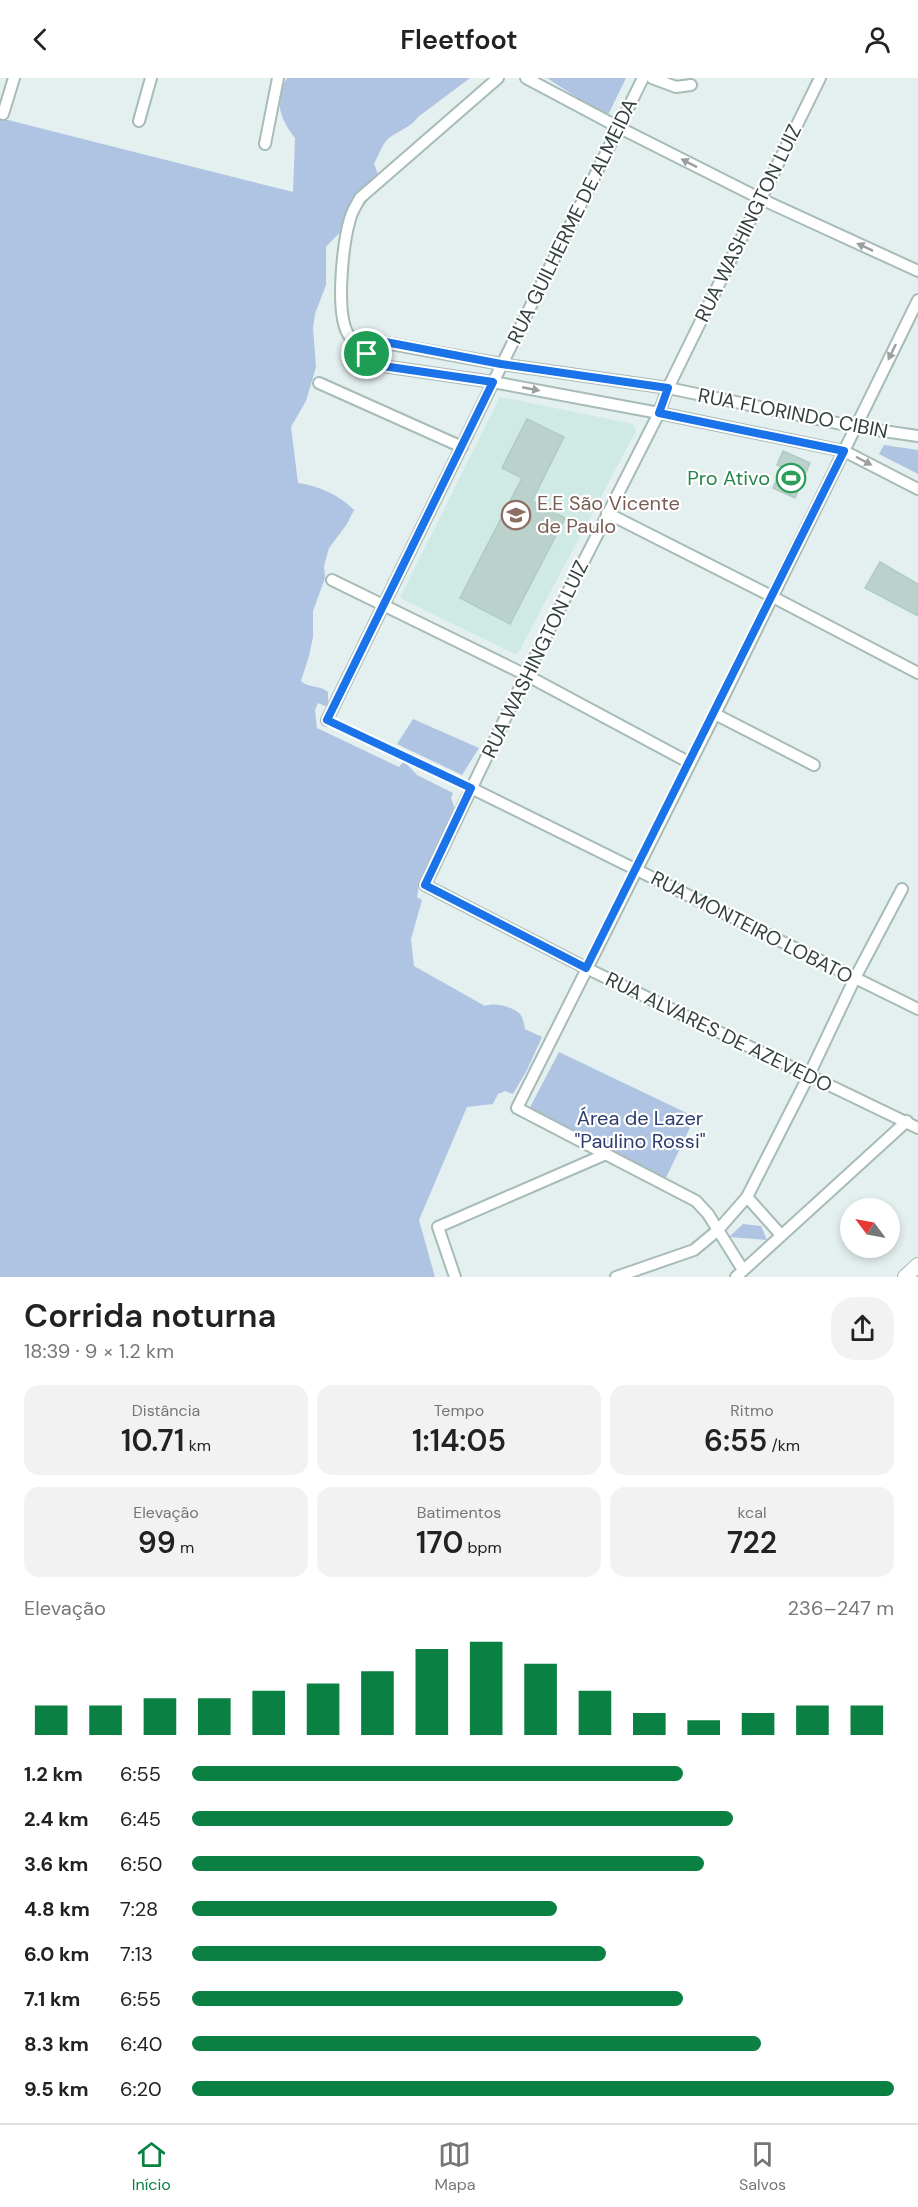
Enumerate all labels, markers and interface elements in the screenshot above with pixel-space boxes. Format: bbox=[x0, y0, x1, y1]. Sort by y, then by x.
text: Fleetfoot bbox=[400, 22, 518, 57]
icon: back bbox=[24, 23, 57, 56]
icon: person bbox=[861, 23, 894, 56]
street label: RUA GUILHERME DE ALMEIDA bbox=[501, 94, 643, 348]
street label: RUA WASHINGTON LUIZ bbox=[689, 120, 807, 326]
one-way arrow bbox=[680, 158, 697, 168]
one-way arrow bbox=[856, 242, 873, 251]
pin bbox=[341, 328, 392, 379]
icon: arrive bbox=[350, 337, 383, 370]
one-way arrow bbox=[888, 344, 897, 361]
street label: RUA FLORINDO CIBIN bbox=[696, 382, 890, 444]
one-way arrow bbox=[522, 385, 541, 394]
one-way arrow bbox=[856, 457, 873, 466]
sports icon: Pro Ativo bbox=[775, 462, 807, 494]
place label: Pro Ativo bbox=[687, 465, 770, 491]
place label: E.E São Vicente de Paulo bbox=[537, 490, 680, 539]
school or university icon: E.E São Vicente de Paulo bbox=[500, 499, 532, 531]
street label: RUA WASHINGTON LUIZ bbox=[476, 556, 594, 762]
street label: RUA MONTEIRO LOBATO bbox=[647, 865, 857, 989]
street label: RUA ALVARES DE AZEVEDO bbox=[601, 966, 837, 1098]
park label: Área de Lazer "Paulino Rossi" bbox=[574, 1105, 706, 1154]
north arrow bbox=[840, 1198, 900, 1258]
map controls bbox=[840, 1198, 900, 1258]
text: Corrida noturna bbox=[24, 1294, 276, 1337]
button: share bbox=[831, 1297, 894, 1360]
text: 18:39 · 9 × 1.2 km bbox=[24, 1338, 174, 1364]
text: Distância bbox=[132, 1400, 200, 1421]
text: Tempo bbox=[434, 1400, 484, 1421]
text: Ritmo bbox=[730, 1400, 774, 1421]
text: 10.71 bbox=[121, 1421, 184, 1460]
text: 1:14:05 bbox=[412, 1421, 506, 1460]
text: 6:55 bbox=[704, 1421, 767, 1460]
text: km bbox=[184, 1435, 211, 1456]
text: /km bbox=[767, 1435, 800, 1456]
text: Elevação bbox=[133, 1502, 199, 1523]
text: Batimentos bbox=[417, 1502, 501, 1523]
text: kcal bbox=[738, 1502, 766, 1523]
text: 99 bbox=[138, 1523, 176, 1562]
text: 170 bbox=[416, 1523, 463, 1562]
text: 722 bbox=[727, 1523, 777, 1562]
text: m bbox=[176, 1537, 194, 1558]
text: bpm bbox=[463, 1537, 502, 1558]
text: Elevação bbox=[24, 1595, 106, 1621]
text: 236–247 m bbox=[788, 1595, 894, 1621]
text: 1.2 km bbox=[24, 1761, 83, 1787]
text: 6:55 bbox=[120, 1761, 161, 1787]
text: 2.4 km bbox=[24, 1806, 89, 1832]
text: 6:45 bbox=[120, 1806, 161, 1832]
text: 3.6 km bbox=[24, 1851, 88, 1877]
text: 6:50 bbox=[120, 1851, 162, 1877]
text: 4.8 km bbox=[24, 1896, 90, 1922]
text: 7:28 bbox=[120, 1896, 158, 1922]
text: 6.0 km bbox=[24, 1941, 89, 1967]
text: 7:13 bbox=[120, 1941, 153, 1967]
text: 7.1 km bbox=[24, 1986, 80, 2012]
text: 6:55 bbox=[120, 1986, 161, 2012]
text: 8.3 km bbox=[24, 2031, 89, 2057]
text: 6:40 bbox=[120, 2031, 162, 2057]
text: 9.5 km bbox=[24, 2076, 89, 2102]
text: 6:20 bbox=[120, 2076, 162, 2102]
tab: Início bbox=[132, 2138, 171, 2195]
tab: Mapa bbox=[434, 2138, 475, 2195]
tab: Salvos bbox=[739, 2138, 786, 2195]

